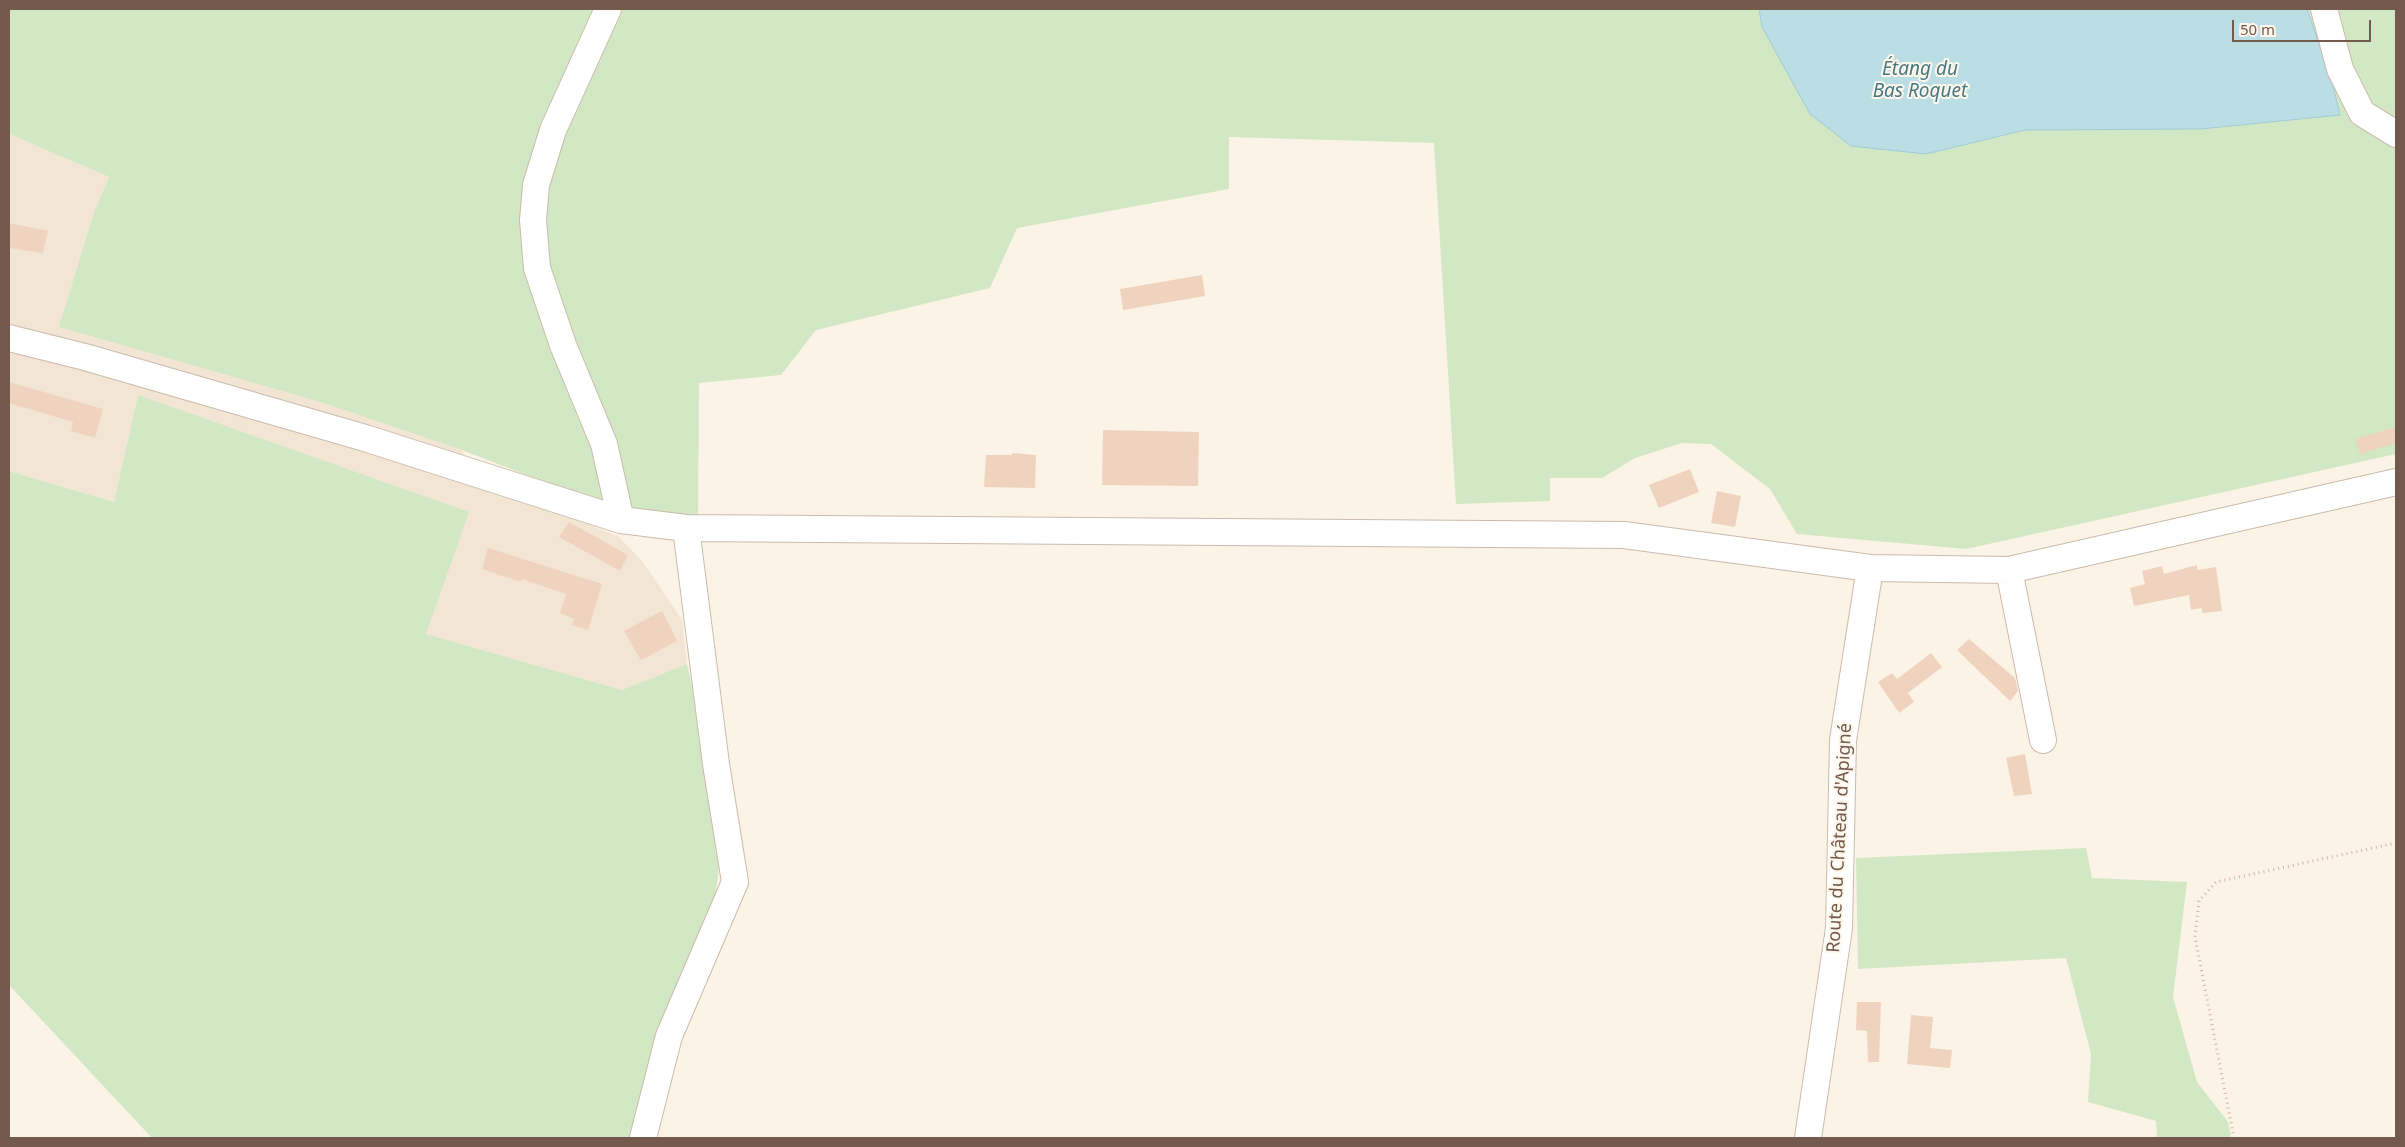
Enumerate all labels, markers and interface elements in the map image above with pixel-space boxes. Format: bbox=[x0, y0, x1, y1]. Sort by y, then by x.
scale bar bbox=[2235, 10, 2374, 42]
text: 50 m bbox=[2240, 19, 2275, 39]
water label: Étang du Bas Roquet bbox=[1873, 59, 1967, 103]
street label: Route du Château d'Apigné bbox=[1823, 723, 1857, 953]

